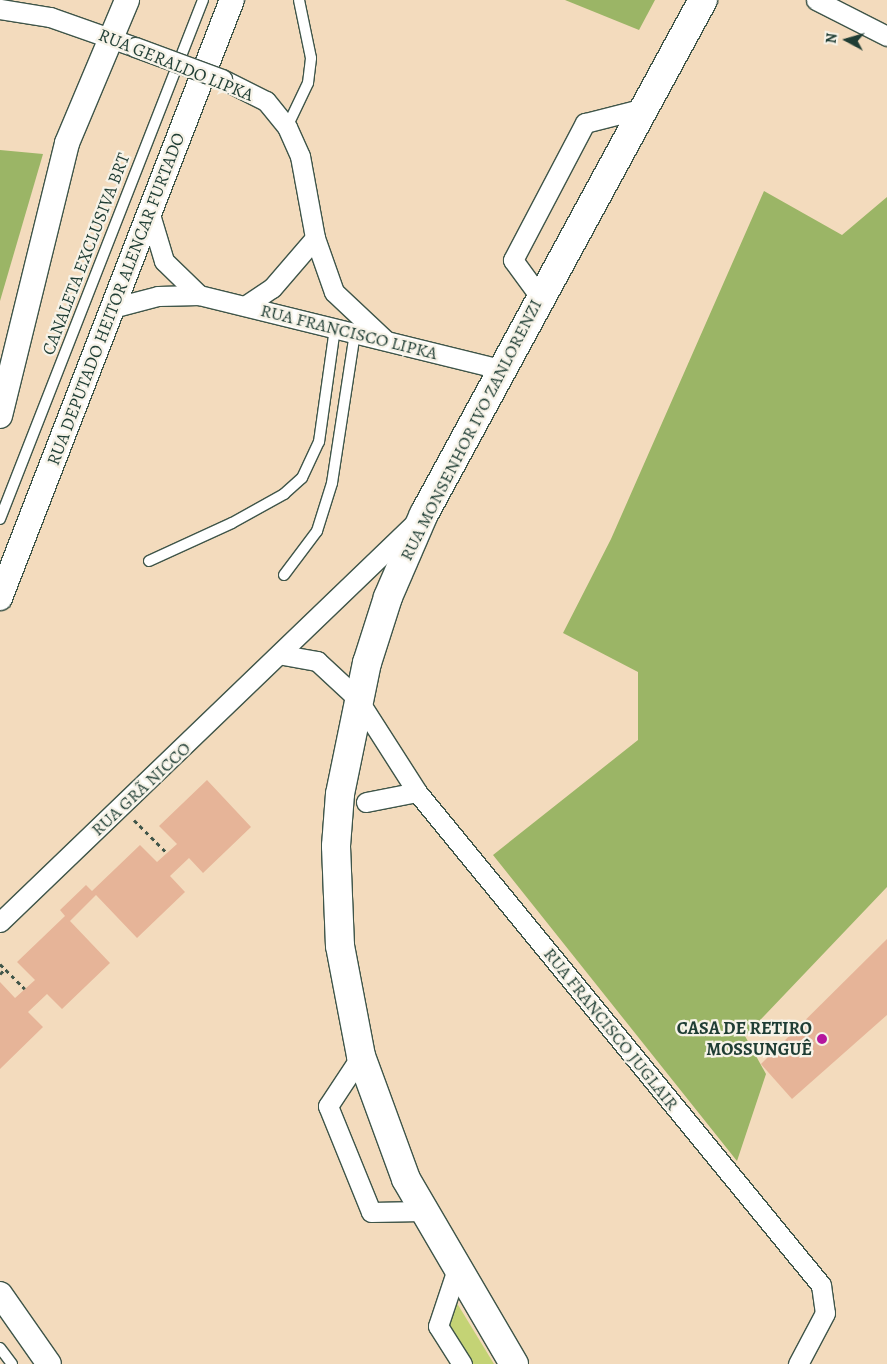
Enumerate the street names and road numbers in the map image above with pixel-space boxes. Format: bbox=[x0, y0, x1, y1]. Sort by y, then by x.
street label: RUA GERALDO LIPKA bbox=[95, 24, 257, 106]
street label: RUA DEPUTADO HEITOR ALENCAR FURTADO bbox=[42, 130, 190, 468]
street label: CANALETA EXCLUSIVA BRT bbox=[37, 150, 135, 358]
street label: RUA MONSENHOR IVO ZANLORENZI bbox=[395, 296, 547, 564]
street label: RUA FRANCISCO LIPKA bbox=[258, 300, 440, 364]
street label: RUA GRÃ NICCO bbox=[87, 737, 195, 841]
street label: RUA FRANCISCO JUGLAIR bbox=[539, 943, 683, 1115]

